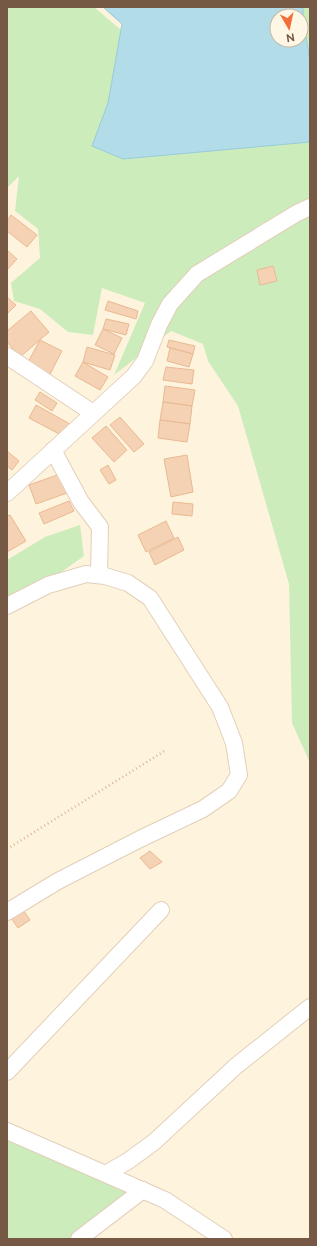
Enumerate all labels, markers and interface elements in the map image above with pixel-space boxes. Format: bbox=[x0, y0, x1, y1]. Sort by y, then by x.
north arrow bbox=[269, 8, 309, 48]
text: N bbox=[285, 30, 296, 44]

